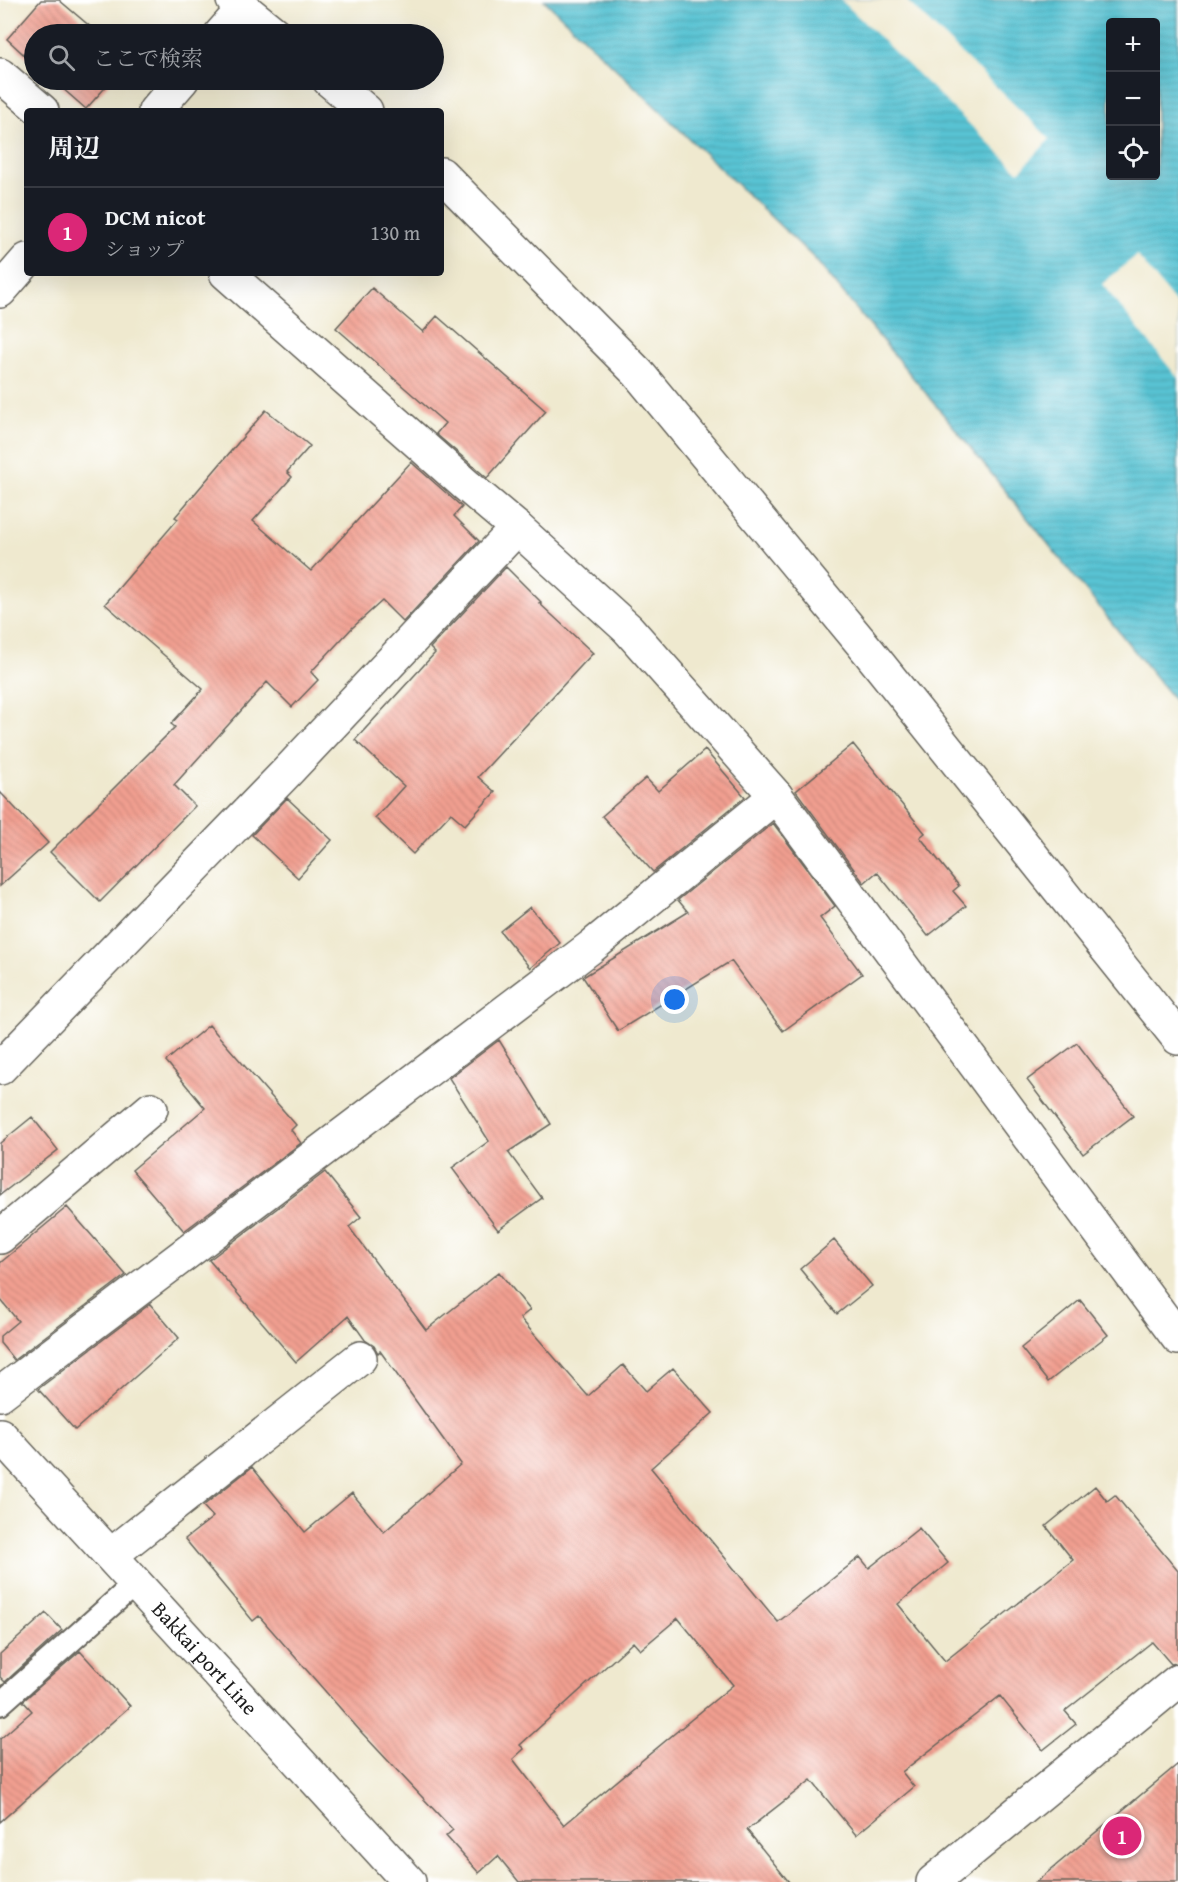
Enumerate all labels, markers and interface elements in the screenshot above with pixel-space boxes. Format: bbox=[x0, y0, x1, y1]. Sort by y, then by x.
map controls bbox=[1106, 18, 1160, 180]
button: + bbox=[1106, 18, 1160, 72]
search box bbox=[24, 24, 444, 90]
icon: search bbox=[45, 41, 78, 74]
text: ここで検索 bbox=[93, 42, 203, 74]
button: − bbox=[1106, 72, 1160, 126]
button: locate bbox=[1106, 126, 1160, 180]
text: 周辺 bbox=[48, 128, 100, 167]
text: DCM nicot bbox=[105, 201, 206, 233]
text: 1 bbox=[62, 218, 73, 247]
text: 130 m bbox=[370, 218, 420, 247]
text: ショップ bbox=[105, 234, 185, 263]
your location bbox=[660, 985, 689, 1014]
street label: Bakkai port Line bbox=[145, 1595, 265, 1722]
pin: 1 bbox=[1102, 1814, 1142, 1858]

